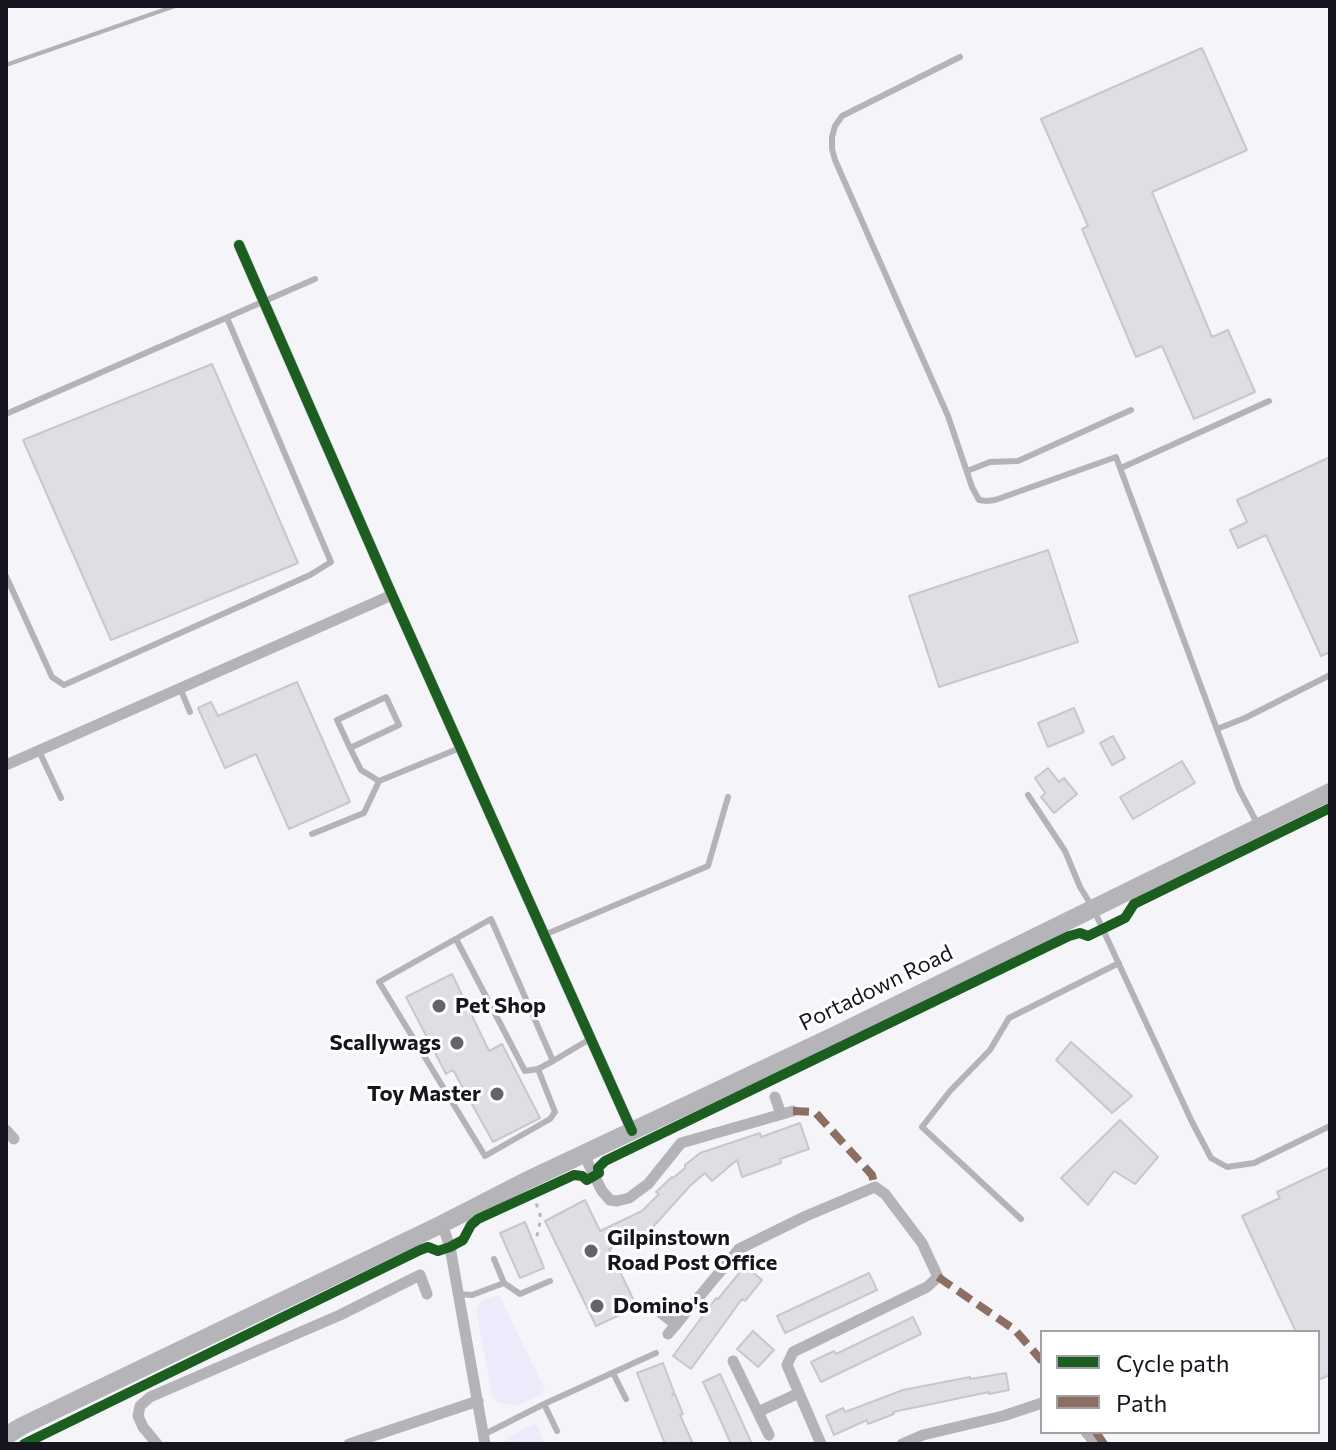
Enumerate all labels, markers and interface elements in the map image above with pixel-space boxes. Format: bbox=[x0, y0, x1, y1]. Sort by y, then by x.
street label: Portadown Road bbox=[795, 939, 957, 1037]
place label: Pet Shop bbox=[455, 993, 546, 1019]
marker: Pet Shop bbox=[430, 997, 448, 1015]
place label: Scallywags bbox=[329, 1030, 441, 1056]
marker: Scallywags bbox=[448, 1034, 466, 1052]
place label: Toy Master bbox=[367, 1081, 481, 1107]
marker: Toy Master bbox=[488, 1085, 506, 1103]
place label: Gilpinstown Road Post Office bbox=[607, 1225, 777, 1276]
marker: Gilpinstown Road Post Office bbox=[582, 1242, 600, 1260]
place label: Domino's bbox=[613, 1293, 709, 1319]
marker: Domino's bbox=[588, 1297, 606, 1315]
legend bbox=[1040, 1330, 1320, 1434]
text: Cycle path bbox=[1116, 1348, 1230, 1377]
text: Path bbox=[1116, 1388, 1167, 1417]

